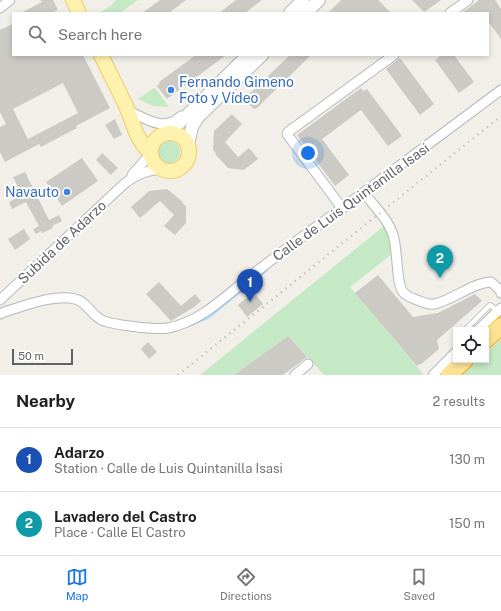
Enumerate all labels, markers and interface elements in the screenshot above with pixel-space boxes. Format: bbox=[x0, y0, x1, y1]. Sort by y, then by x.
search box bbox=[12, 12, 489, 56]
icon: search bbox=[26, 23, 48, 45]
text: Search here bbox=[58, 26, 142, 43]
place label: Fernando Gimeno Foto y Vídeo bbox=[179, 74, 294, 106]
marker: Fernando Gimeno Foto y Vídeo bbox=[166, 85, 176, 95]
street label: Calle de Luis Quintanilla Isasi bbox=[270, 140, 432, 264]
your location bbox=[298, 143, 318, 163]
place label: Navauto bbox=[5, 184, 59, 200]
marker: Navauto bbox=[62, 187, 72, 197]
street label: Subida de Adarzo bbox=[15, 197, 109, 287]
pin: 2 bbox=[427, 245, 453, 278]
pin: 1 bbox=[237, 269, 263, 302]
map controls bbox=[453, 327, 489, 363]
button: locate bbox=[453, 327, 489, 363]
scale bar bbox=[12, 347, 73, 366]
text: 50 m bbox=[18, 350, 44, 362]
text: Nearby bbox=[16, 391, 75, 411]
text: 2 results bbox=[433, 394, 485, 409]
text: Adarzo bbox=[54, 444, 104, 461]
text: 1 bbox=[26, 452, 32, 467]
text: 130 m bbox=[449, 452, 485, 467]
text: Station · Calle de Luis Quintanilla Isasi bbox=[54, 461, 283, 476]
text: Lavadero del Castro bbox=[54, 508, 197, 525]
text: 2 bbox=[25, 516, 33, 531]
text: 150 m bbox=[449, 516, 485, 531]
text: Place · Calle El Castro bbox=[54, 525, 186, 540]
tab: Map bbox=[66, 566, 88, 602]
tab: Directions bbox=[220, 566, 272, 602]
tab: Saved bbox=[404, 566, 435, 602]

